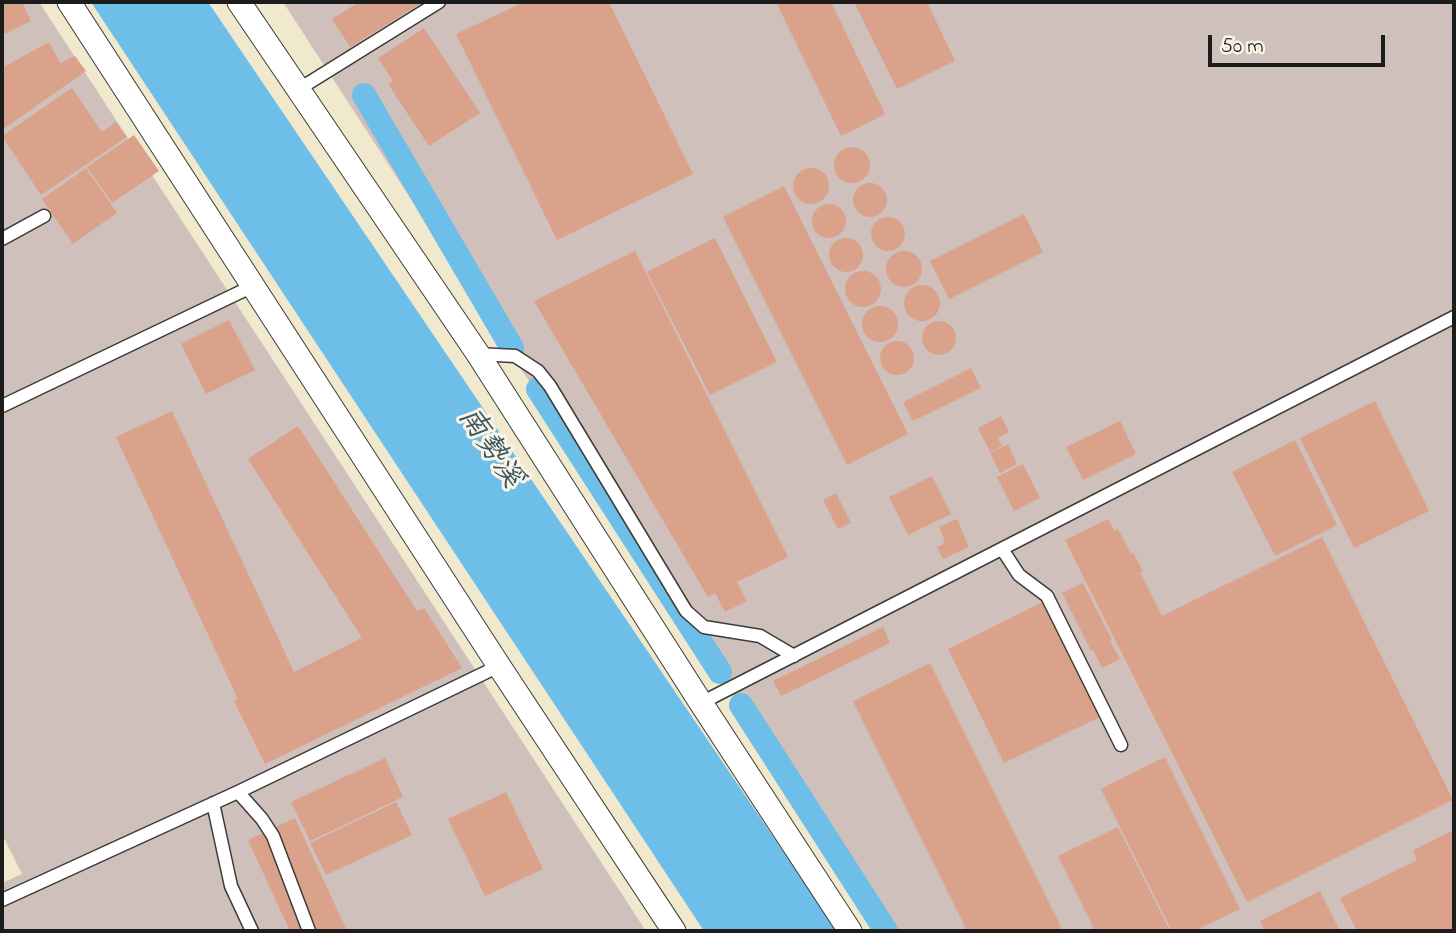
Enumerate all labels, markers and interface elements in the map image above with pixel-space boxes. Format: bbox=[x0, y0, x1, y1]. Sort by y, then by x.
scale bar bbox=[1211, 21, 1388, 65]
text: 50 m bbox=[1221, 32, 1264, 62]
water label: 南勢溪 bbox=[448, 402, 528, 496]

